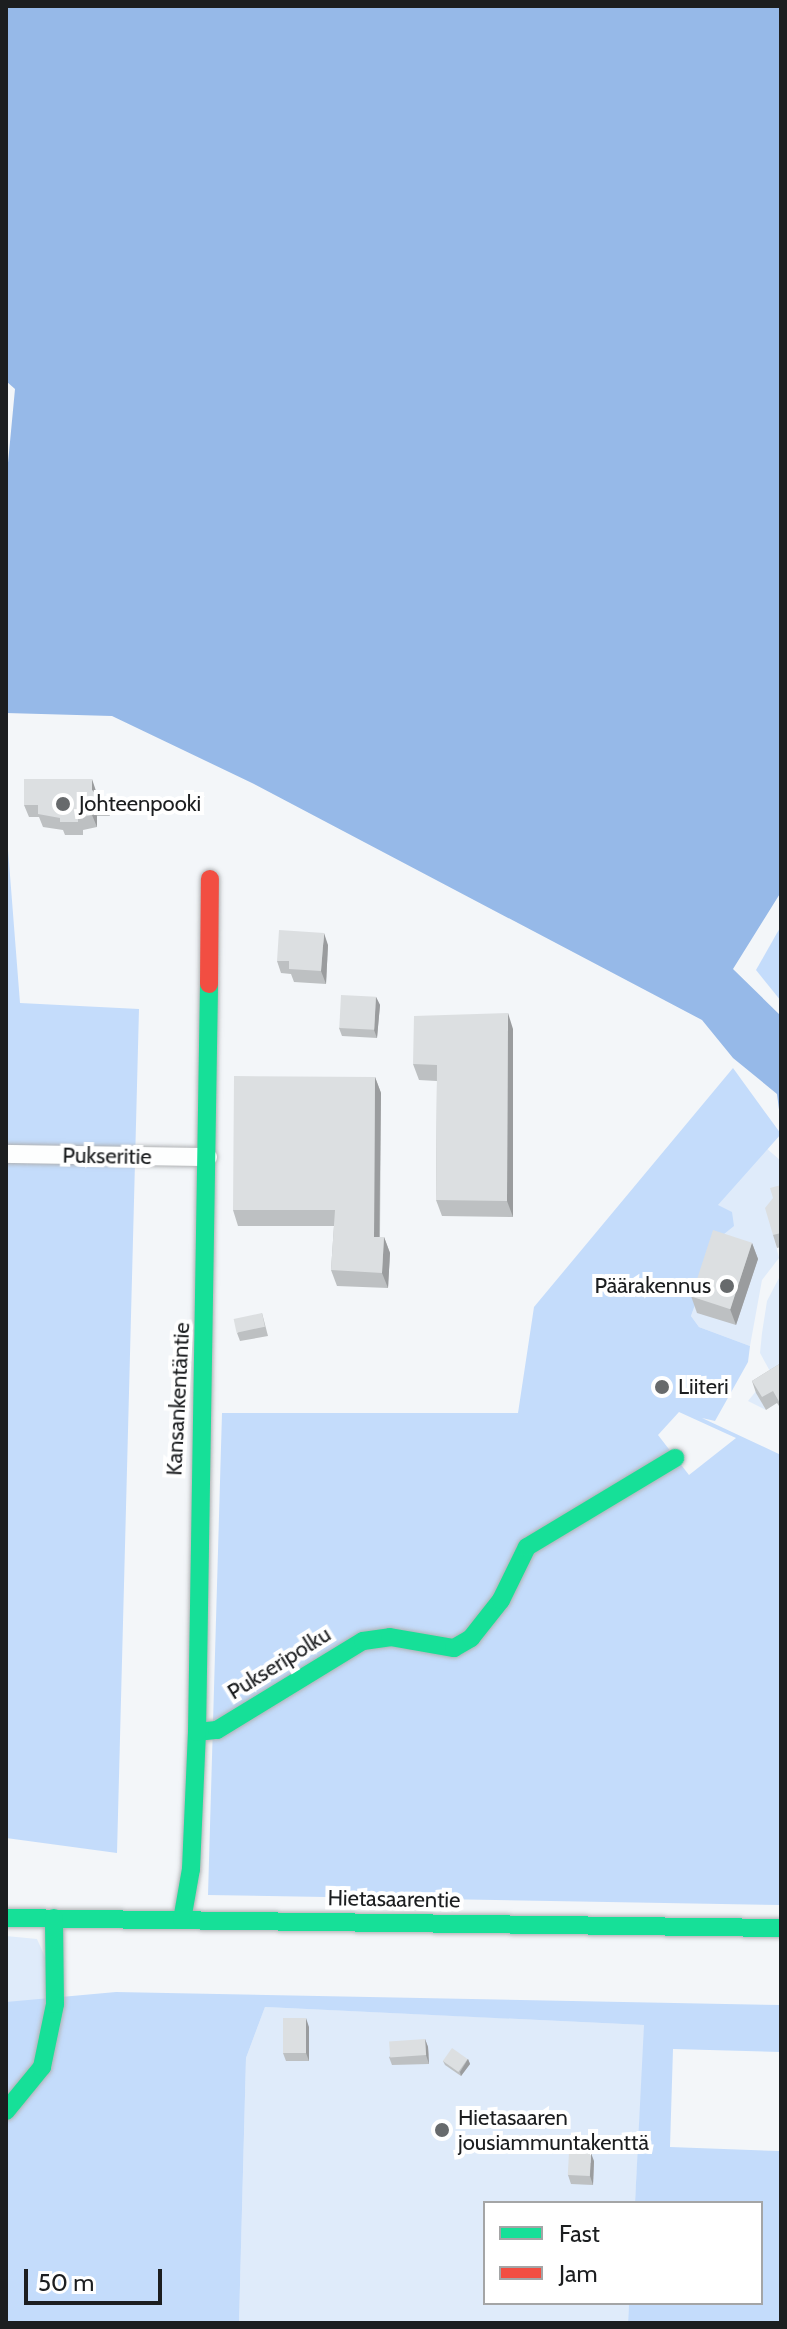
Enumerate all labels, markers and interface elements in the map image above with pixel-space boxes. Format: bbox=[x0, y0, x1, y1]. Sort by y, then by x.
place label: Johteenpooki bbox=[79, 791, 201, 817]
marker: Johteenpooki bbox=[54, 795, 72, 813]
street label: Pukseritie bbox=[62, 1142, 152, 1170]
place label: Päärakennus bbox=[594, 1273, 711, 1299]
marker: Päärakennus bbox=[718, 1277, 736, 1295]
street label: Kansankentäntie bbox=[161, 1322, 195, 1476]
place label: Liiteri bbox=[678, 1374, 729, 1400]
marker: Liiteri bbox=[653, 1378, 671, 1396]
street label: Pukseripolku bbox=[222, 1621, 336, 1705]
street label: Hietasaarentie bbox=[327, 1885, 461, 1913]
place label: Hietasaaren jousiammuntakenttä bbox=[458, 2104, 649, 2156]
marker: Hietasaaren jousiammuntakenttä bbox=[433, 2121, 451, 2139]
legend bbox=[483, 2201, 763, 2305]
text: Fast bbox=[559, 2219, 600, 2248]
scale bar bbox=[28, 2253, 166, 2303]
text: Jam bbox=[559, 2259, 597, 2288]
text: 50 m bbox=[38, 2268, 94, 2297]

